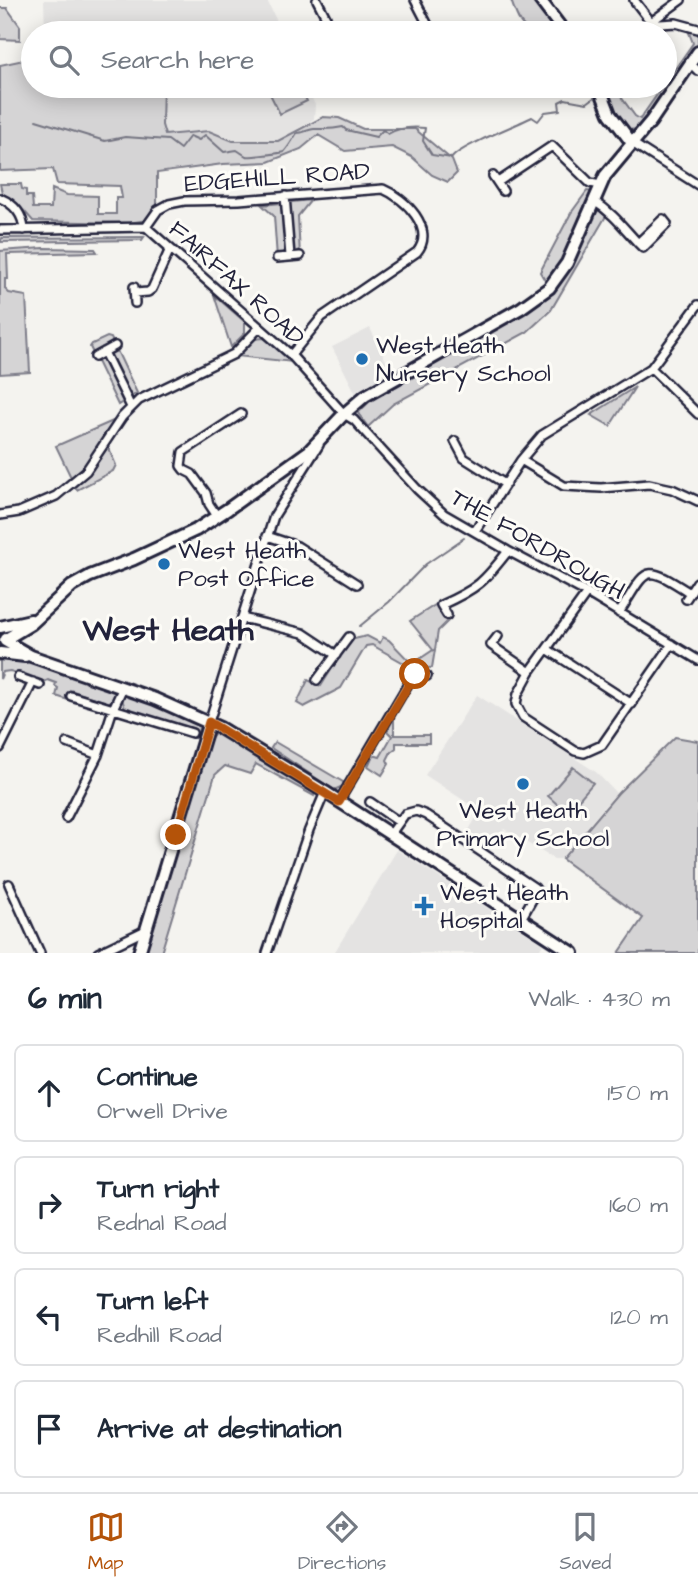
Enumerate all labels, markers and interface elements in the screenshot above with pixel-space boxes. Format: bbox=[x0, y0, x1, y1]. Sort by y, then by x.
search box bbox=[21, 21, 677, 98]
icon: search bbox=[45, 41, 83, 79]
text: Search here bbox=[101, 42, 254, 78]
street label: EDGEHILL ROAD bbox=[183, 155, 371, 201]
street label: FAIRFAX ROAD bbox=[161, 213, 312, 354]
place label: West Heath Nursery School bbox=[376, 329, 551, 392]
marker: West Heath Nursery School bbox=[354, 351, 370, 367]
street label: THE FORDROUGH bbox=[444, 481, 631, 609]
place label: West Heath Post Office bbox=[178, 534, 315, 596]
marker: West Heath Post Office bbox=[156, 556, 172, 572]
district label: West Heath bbox=[82, 608, 255, 653]
route start bbox=[399, 658, 430, 689]
marker: West Heath Primary School bbox=[515, 776, 531, 792]
place label: West Heath Primary School bbox=[437, 794, 609, 857]
route end bbox=[160, 819, 191, 850]
place label: West Heath Hospital bbox=[440, 876, 568, 938]
marker: West Heath Hospital bbox=[414, 896, 434, 916]
text: 6 min bbox=[28, 978, 102, 1020]
text: Walk · 430 m bbox=[528, 983, 670, 1015]
text: Continue bbox=[97, 1059, 198, 1095]
icon: ahead bbox=[30, 1074, 68, 1112]
text: 150 m bbox=[607, 1077, 668, 1109]
text: Orwell Drive bbox=[97, 1095, 228, 1127]
text: Turn right bbox=[97, 1171, 219, 1207]
icon: right bbox=[30, 1186, 68, 1224]
text: 160 m bbox=[609, 1189, 668, 1221]
text: Rednal Road bbox=[97, 1207, 227, 1239]
text: Turn left bbox=[97, 1283, 208, 1319]
icon: left bbox=[30, 1298, 68, 1336]
text: 120 m bbox=[610, 1301, 668, 1333]
text: Redhill Road bbox=[97, 1319, 222, 1351]
icon: arrive bbox=[30, 1410, 68, 1448]
text: Arrive at destination bbox=[97, 1411, 342, 1447]
tab: Map bbox=[87, 1508, 125, 1577]
tab: Directions bbox=[298, 1508, 386, 1577]
tab: Saved bbox=[560, 1508, 611, 1577]

